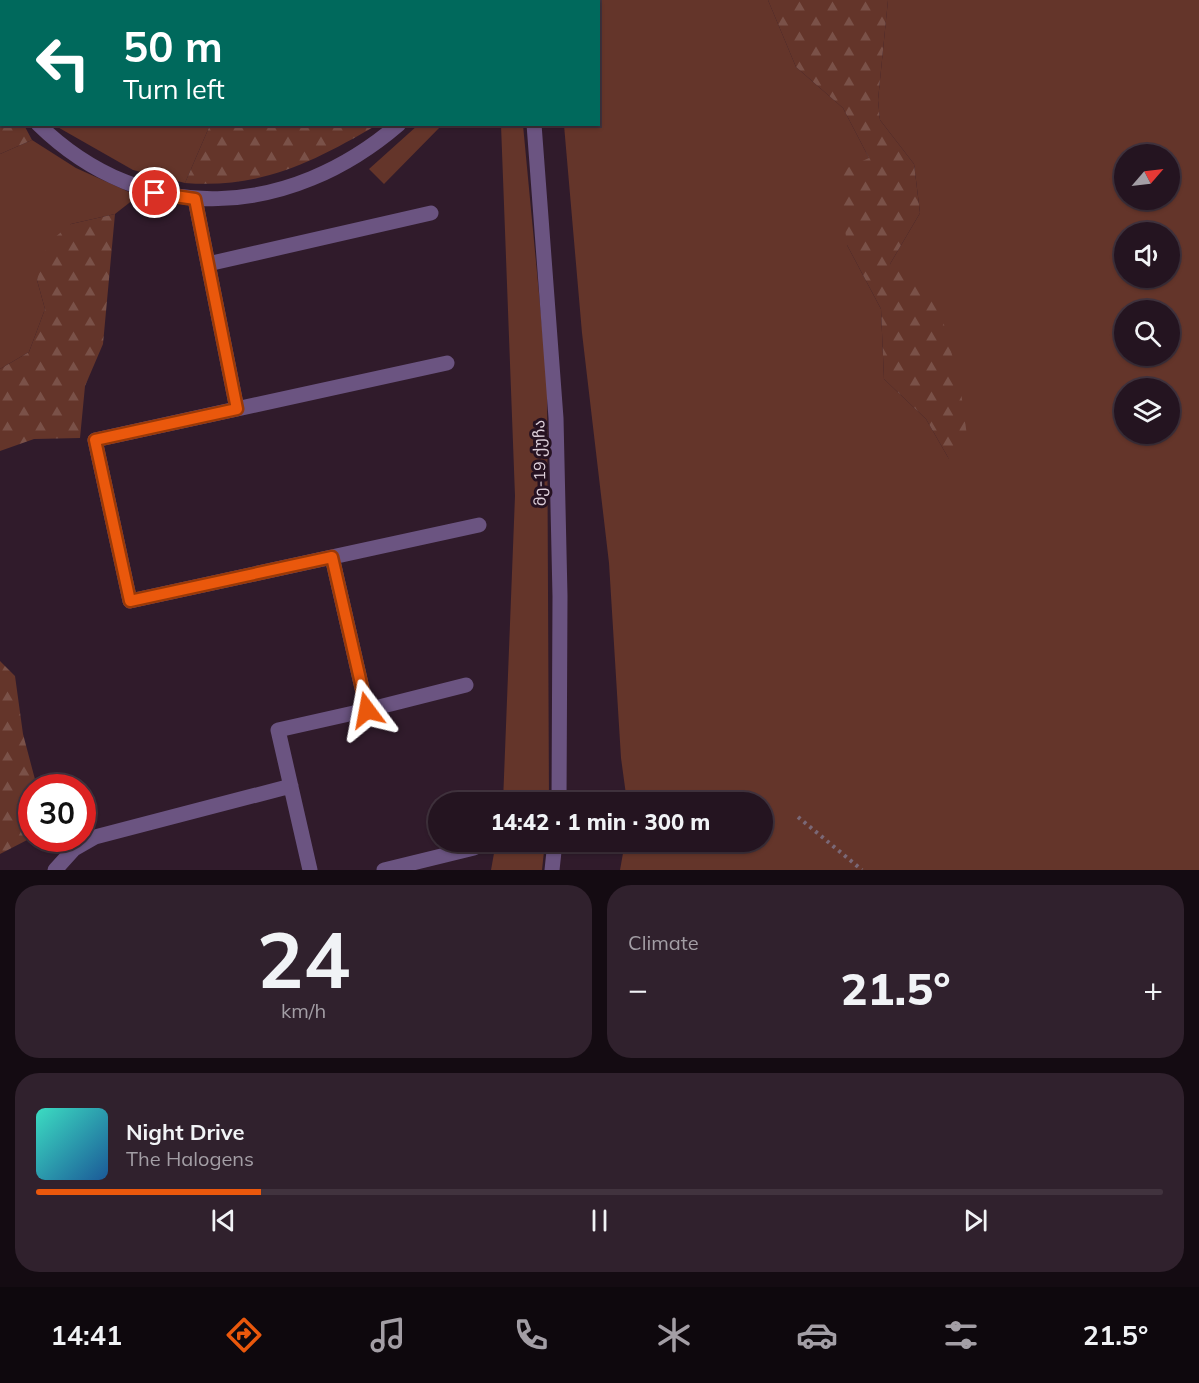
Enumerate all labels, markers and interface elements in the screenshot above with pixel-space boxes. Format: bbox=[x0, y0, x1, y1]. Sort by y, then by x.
text: 50 m bbox=[123, 20, 223, 73]
icon: left bbox=[24, 24, 102, 102]
text: Turn left bbox=[123, 72, 225, 106]
north arrow bbox=[1114, 144, 1180, 210]
map controls bbox=[1114, 144, 1180, 444]
pin bbox=[129, 167, 180, 218]
icon: arrive bbox=[138, 176, 171, 209]
button: sound bbox=[1114, 222, 1180, 288]
button: search bbox=[1114, 300, 1180, 366]
button: layers bbox=[1114, 378, 1180, 444]
street label: მე-19 ქუჩა bbox=[528, 420, 550, 506]
position arrow bbox=[335, 678, 399, 742]
speed limit sign: 30 bbox=[18, 774, 96, 852]
text: 14:42 · 1 min · 300 m bbox=[491, 808, 710, 836]
text: 24 bbox=[257, 910, 350, 1008]
text: Climate bbox=[628, 930, 699, 955]
text: 21.5° bbox=[841, 960, 950, 1016]
text: − bbox=[628, 968, 648, 1009]
text: + bbox=[1143, 968, 1163, 1009]
text: km/h bbox=[281, 998, 326, 1023]
text: Night Drive bbox=[126, 1118, 245, 1146]
text: The Halogens bbox=[126, 1146, 254, 1171]
icon: previous bbox=[207, 1204, 240, 1237]
icon: pause bbox=[583, 1204, 616, 1237]
icon: next bbox=[959, 1204, 992, 1237]
icon: directions bbox=[223, 1314, 265, 1356]
icon: music bbox=[367, 1314, 409, 1356]
icon: phone bbox=[510, 1314, 552, 1356]
icon: climate bbox=[653, 1314, 695, 1356]
icon: car bbox=[796, 1314, 838, 1356]
icon: filters bbox=[940, 1314, 982, 1356]
text: 14:41 bbox=[51, 1318, 122, 1352]
text: 21.5° bbox=[1083, 1318, 1148, 1352]

